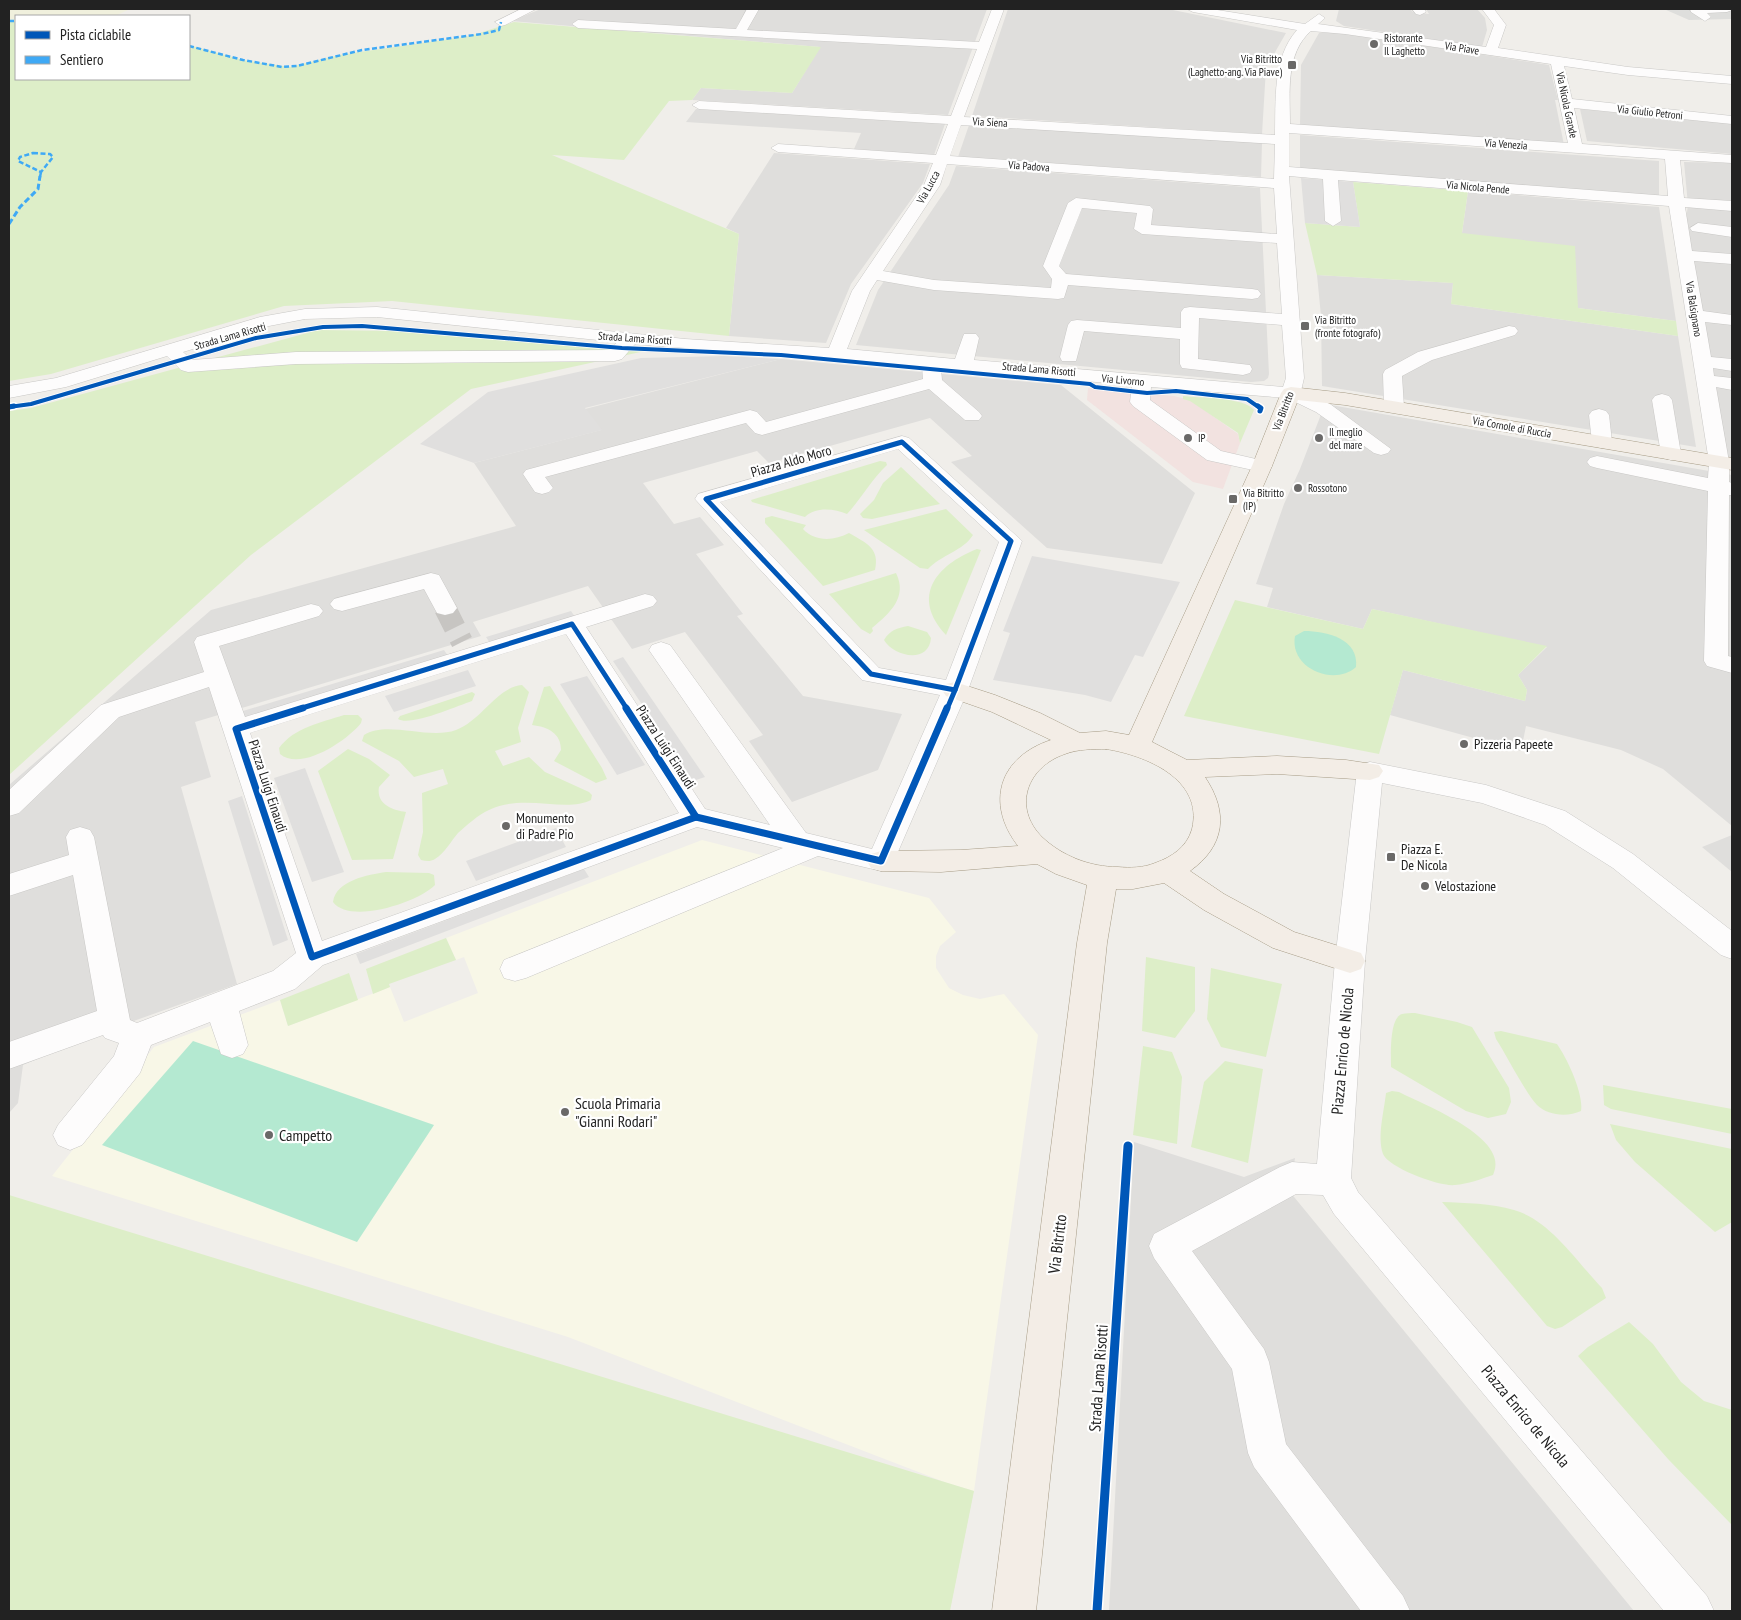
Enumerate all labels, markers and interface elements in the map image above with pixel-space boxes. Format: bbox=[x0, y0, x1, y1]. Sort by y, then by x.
legend bbox=[15, 15, 190, 80]
text: Pista ciclabile bbox=[60, 25, 131, 44]
place label: Ristorante Il Laghetto bbox=[1384, 31, 1425, 58]
marker: Ristorante Il Laghetto bbox=[1368, 38, 1380, 50]
street label: Via Piave bbox=[1443, 38, 1481, 58]
text: Sentiero bbox=[60, 50, 103, 69]
place label: Via Bitritto (Laghetto-ang. Via Piave) bbox=[1188, 52, 1282, 79]
marker: Via Bitritto (Laghetto-ang. Via Piave) bbox=[1286, 59, 1298, 71]
street label: Via Nicola Grande bbox=[1553, 70, 1581, 140]
street label: Via Giulio Petroni bbox=[1615, 101, 1684, 122]
street label: Via Siena bbox=[971, 114, 1008, 130]
street label: Via Venezia bbox=[1483, 135, 1528, 152]
street label: Via Padova bbox=[1007, 158, 1050, 174]
street label: Via Lucca bbox=[913, 168, 943, 207]
street label: Via Nicola Pende bbox=[1445, 177, 1511, 197]
street label: Via Balsignano bbox=[1683, 279, 1705, 338]
place label: Via Bitritto (fronte fotografo) bbox=[1314, 313, 1381, 340]
street label: Strada Lama Risotti bbox=[193, 319, 267, 353]
marker: Via Bitritto (fronte fotografo) bbox=[1299, 320, 1311, 332]
street label: Strada Lama Risotti bbox=[598, 328, 672, 348]
street label: Strada Lama Risotti bbox=[1002, 359, 1076, 379]
street label: Via Livorno bbox=[1100, 371, 1145, 389]
street label: Via Bitritto bbox=[1269, 389, 1297, 434]
street label: Via Cornole di Ruccia bbox=[1471, 413, 1552, 441]
place label: Il meglio del mare bbox=[1329, 425, 1363, 452]
place label: IP bbox=[1198, 431, 1206, 445]
marker: IP bbox=[1182, 432, 1194, 444]
marker: Il meglio del mare bbox=[1313, 432, 1325, 444]
street label: Piazza Aldo Moro bbox=[749, 441, 833, 481]
place label: Rossotono bbox=[1308, 481, 1347, 495]
marker: Rossotono bbox=[1292, 482, 1304, 494]
place label: Via Bitritto (IP) bbox=[1242, 486, 1284, 513]
marker: Via Bitritto (IP) bbox=[1227, 493, 1239, 505]
street label: Piazza Luigi Einaudi bbox=[632, 702, 700, 792]
place label: Pizzeria Papeete bbox=[1474, 735, 1553, 753]
street label: Piazza Luigi Einaudi bbox=[245, 737, 291, 835]
marker: Pizzeria Papeete bbox=[1458, 738, 1470, 750]
place label: Monumento di Padre Pio bbox=[516, 809, 574, 843]
marker: Monumento di Padre Pio bbox=[500, 820, 512, 832]
place label: Piazza E. De Nicola bbox=[1401, 840, 1447, 874]
marker: Piazza E. De Nicola bbox=[1385, 851, 1397, 863]
place label: Velostazione bbox=[1434, 877, 1496, 895]
marker: Velostazione bbox=[1419, 880, 1431, 892]
street label: Piazza Enrico de Nicola bbox=[1326, 987, 1358, 1115]
place label: Scuola Primaria "Gianni Rodari" bbox=[575, 1093, 661, 1131]
marker: Scuola Primaria "Gianni Rodari" bbox=[559, 1106, 571, 1118]
place label: Campetto bbox=[279, 1125, 332, 1145]
marker: Campetto bbox=[263, 1129, 275, 1141]
street label: Via Bitritto bbox=[1043, 1213, 1071, 1276]
street label: Strada Lama Risotti bbox=[1084, 1324, 1112, 1432]
street label: Piazza Enrico de Nicola bbox=[1477, 1361, 1575, 1471]

